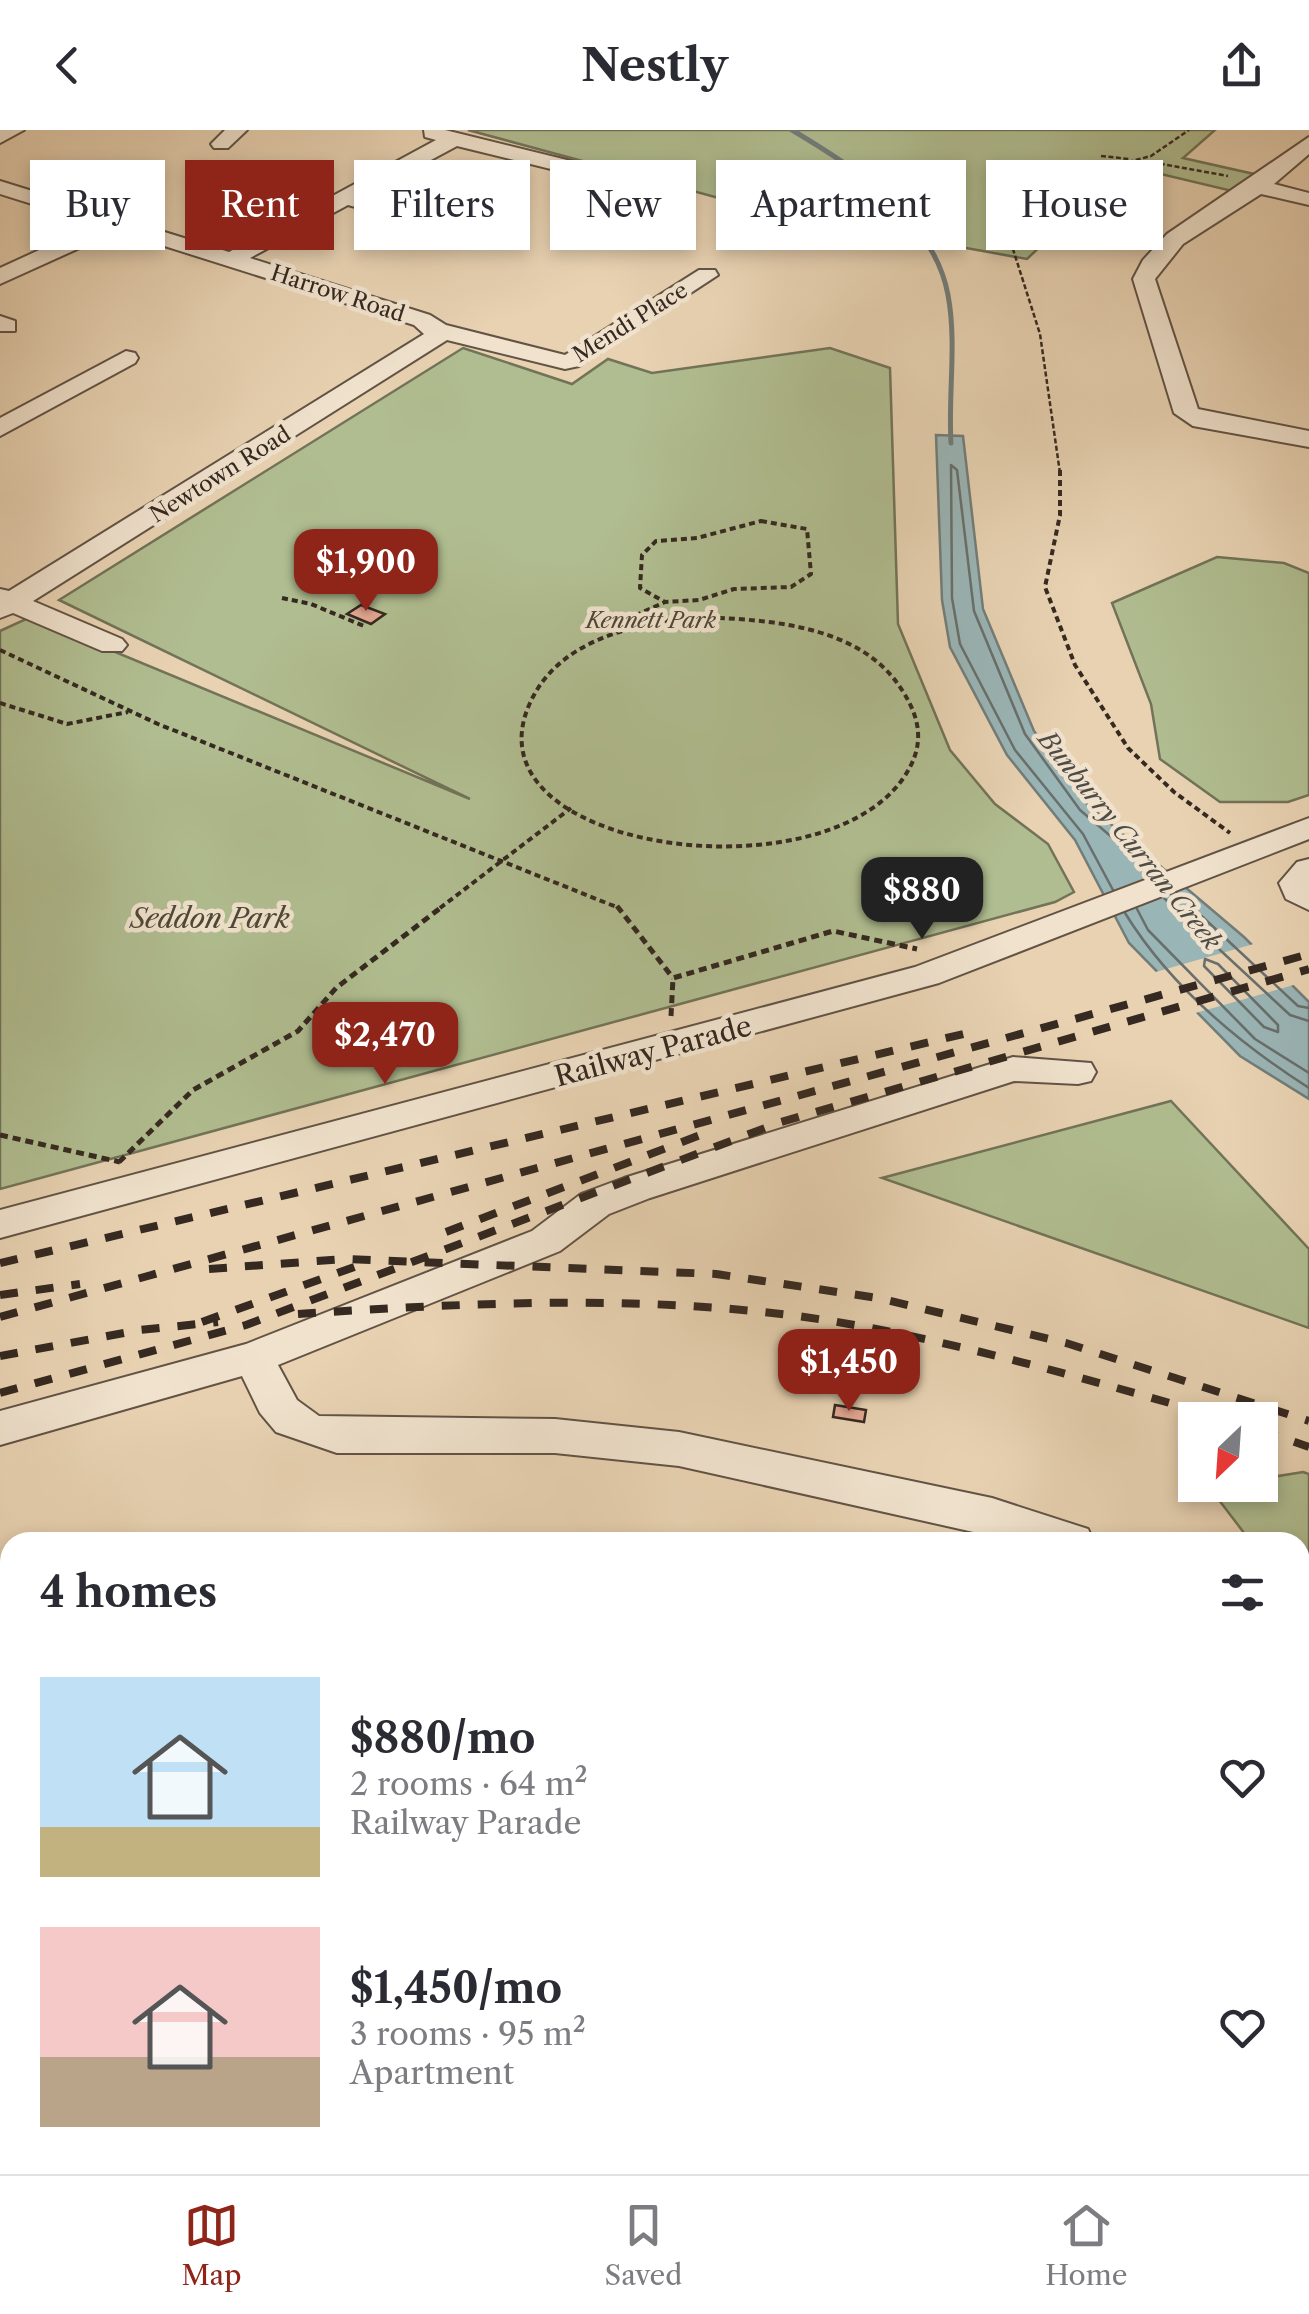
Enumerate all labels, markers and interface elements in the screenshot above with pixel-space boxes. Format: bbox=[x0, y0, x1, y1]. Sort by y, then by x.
text: Nestly bbox=[581, 37, 728, 93]
icon: back bbox=[40, 38, 95, 93]
icon: share bbox=[1214, 38, 1269, 93]
chip: Buy bbox=[30, 160, 165, 250]
chip: Rent bbox=[185, 160, 334, 250]
chip: Filters bbox=[354, 160, 530, 250]
chip: New bbox=[550, 160, 696, 250]
chip: Apartment bbox=[716, 160, 966, 250]
chip: House bbox=[986, 160, 1163, 250]
street label: Harrow Road bbox=[267, 259, 408, 328]
street label: Mendi Place bbox=[568, 276, 693, 368]
street label: Newtown Road bbox=[145, 420, 296, 528]
pin: $1,900 bbox=[285, 529, 447, 614]
text: $1,900 bbox=[316, 542, 416, 581]
park label: Kennett Park bbox=[584, 607, 717, 634]
water label: Bunburry Curran Creek bbox=[1030, 723, 1228, 956]
pin: $880 bbox=[863, 857, 981, 942]
text: $880 bbox=[883, 870, 961, 909]
park label: Seddon Park bbox=[128, 901, 290, 935]
pin: $2,470 bbox=[304, 1002, 466, 1087]
street label: Railway Parade bbox=[551, 1008, 755, 1094]
text: $2,470 bbox=[334, 1015, 436, 1054]
pin: $1,450 bbox=[768, 1329, 930, 1414]
text: $1,450 bbox=[800, 1342, 898, 1381]
north arrow bbox=[1178, 1402, 1278, 1502]
map controls bbox=[1178, 1402, 1278, 1502]
icon: filters bbox=[1215, 1565, 1270, 1620]
text: 4 homes bbox=[40, 1566, 217, 1618]
text: $880/mo bbox=[350, 1712, 536, 1764]
icon: home bbox=[120, 1717, 240, 1837]
icon: heart bbox=[1215, 1750, 1270, 1805]
text: 2 rooms · 64 m² bbox=[350, 1764, 588, 1803]
text: Railway Parade bbox=[350, 1803, 581, 1842]
text: $1,450/mo bbox=[350, 1962, 562, 2014]
icon: home bbox=[120, 1967, 240, 2087]
icon: heart bbox=[1215, 2000, 1270, 2055]
text: 3 rooms · 95 m² bbox=[350, 2014, 586, 2053]
text: Apartment bbox=[350, 2053, 514, 2092]
tab: Map bbox=[181, 2198, 242, 2292]
tab: Saved bbox=[605, 2198, 682, 2292]
tab: Home bbox=[1045, 2198, 1128, 2292]

